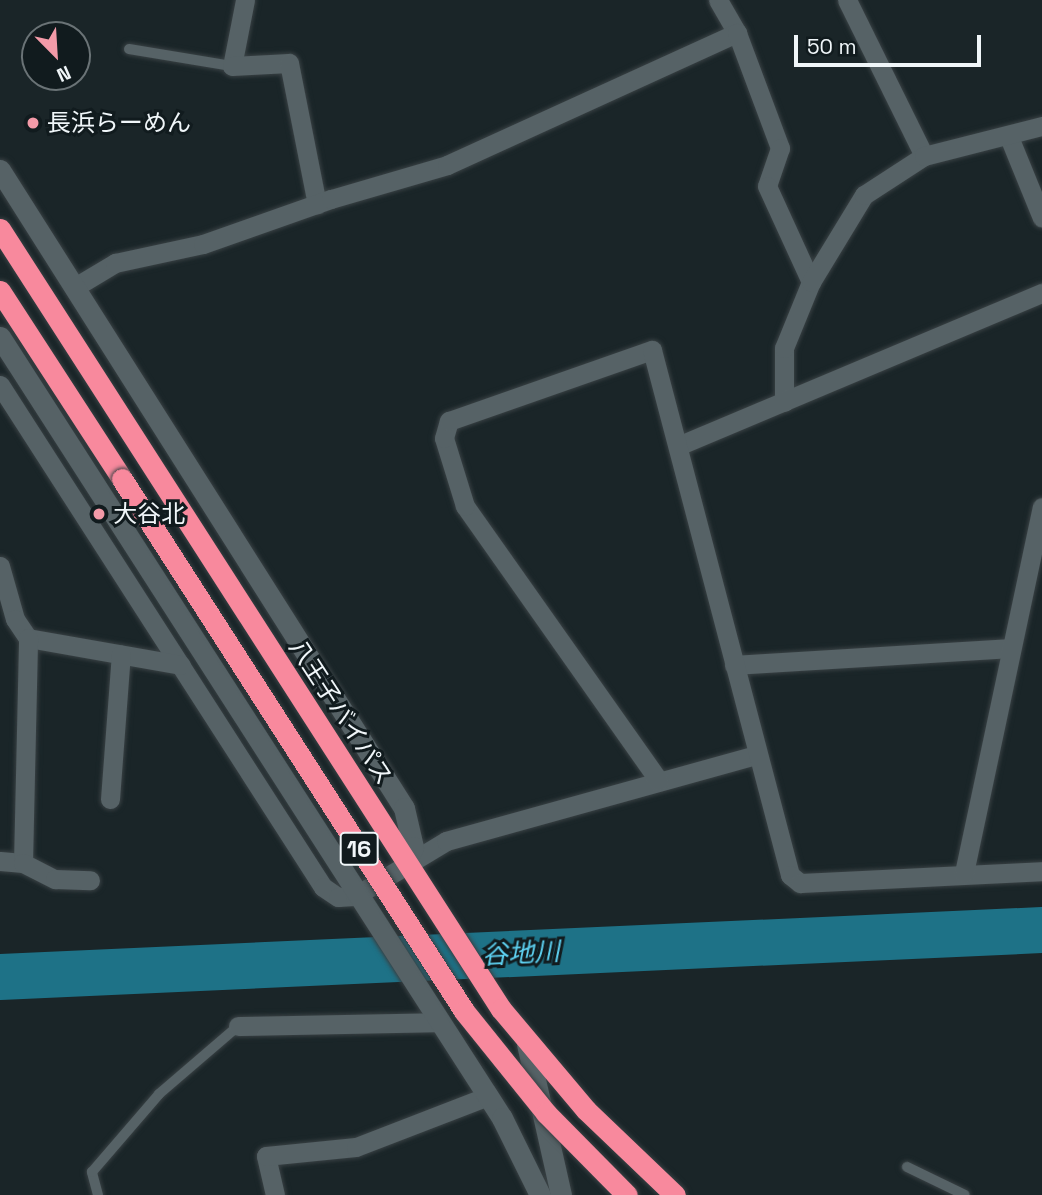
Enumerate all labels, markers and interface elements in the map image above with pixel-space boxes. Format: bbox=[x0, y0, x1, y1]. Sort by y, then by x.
north arrow bbox=[21, 21, 91, 91]
scale bar bbox=[797, 21, 984, 65]
text: 50 m bbox=[807, 33, 857, 60]
text: N bbox=[53, 60, 75, 88]
place label: 長浜らーめん bbox=[47, 109, 191, 137]
marker: 長浜らーめん bbox=[25, 115, 41, 131]
place label: 大谷北 bbox=[113, 500, 185, 528]
marker: 大谷北 bbox=[91, 506, 107, 522]
street label: 八王子バイパス bbox=[283, 634, 399, 790]
road number: 16 bbox=[338, 830, 380, 869]
water label: 谷地川 bbox=[481, 936, 561, 972]

